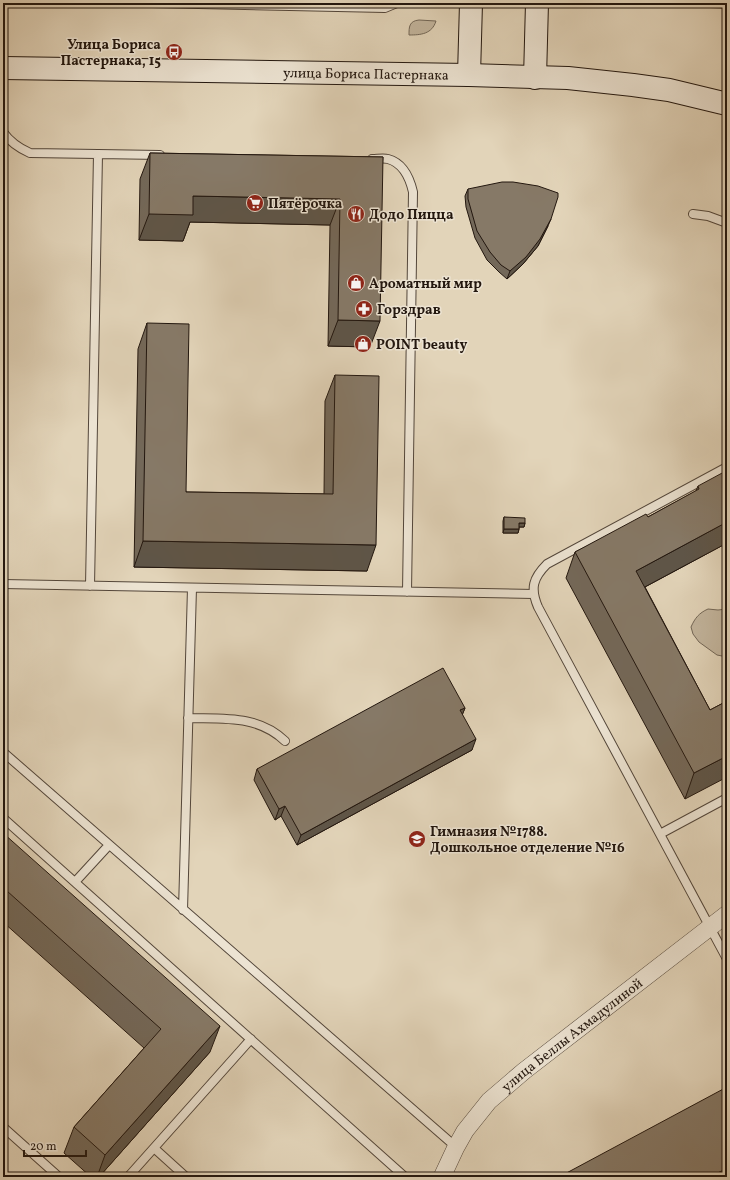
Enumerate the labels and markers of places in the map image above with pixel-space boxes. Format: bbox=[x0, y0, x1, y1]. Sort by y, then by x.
place label: Улица Бориса Пастернака, 15 bbox=[60, 36, 161, 71]
bus stop icon: Улица Бориса Пастернака, 15 bbox=[164, 42, 184, 62]
supermarket icon: Пятёрочка bbox=[245, 193, 265, 213]
place label: Пятёрочка bbox=[268, 195, 343, 214]
restaurant icon: Додо Пицца bbox=[346, 204, 366, 224]
place label: Додо Пицца bbox=[369, 206, 454, 225]
shop icon: Ароматный мир bbox=[346, 273, 366, 293]
place label: Ароматный мир bbox=[369, 275, 482, 294]
pharmacy icon: Горздрав bbox=[354, 299, 374, 319]
place label: Горздрав bbox=[377, 301, 441, 320]
shop icon: POINT beauty bbox=[353, 334, 373, 354]
place label: POINT beauty bbox=[376, 336, 467, 355]
place label: Гимназия №1788. Дошкольное отделение №16 bbox=[430, 823, 625, 858]
school or university icon: Гимназия №1788. Дошкольное отделение №16 bbox=[407, 829, 427, 849]

